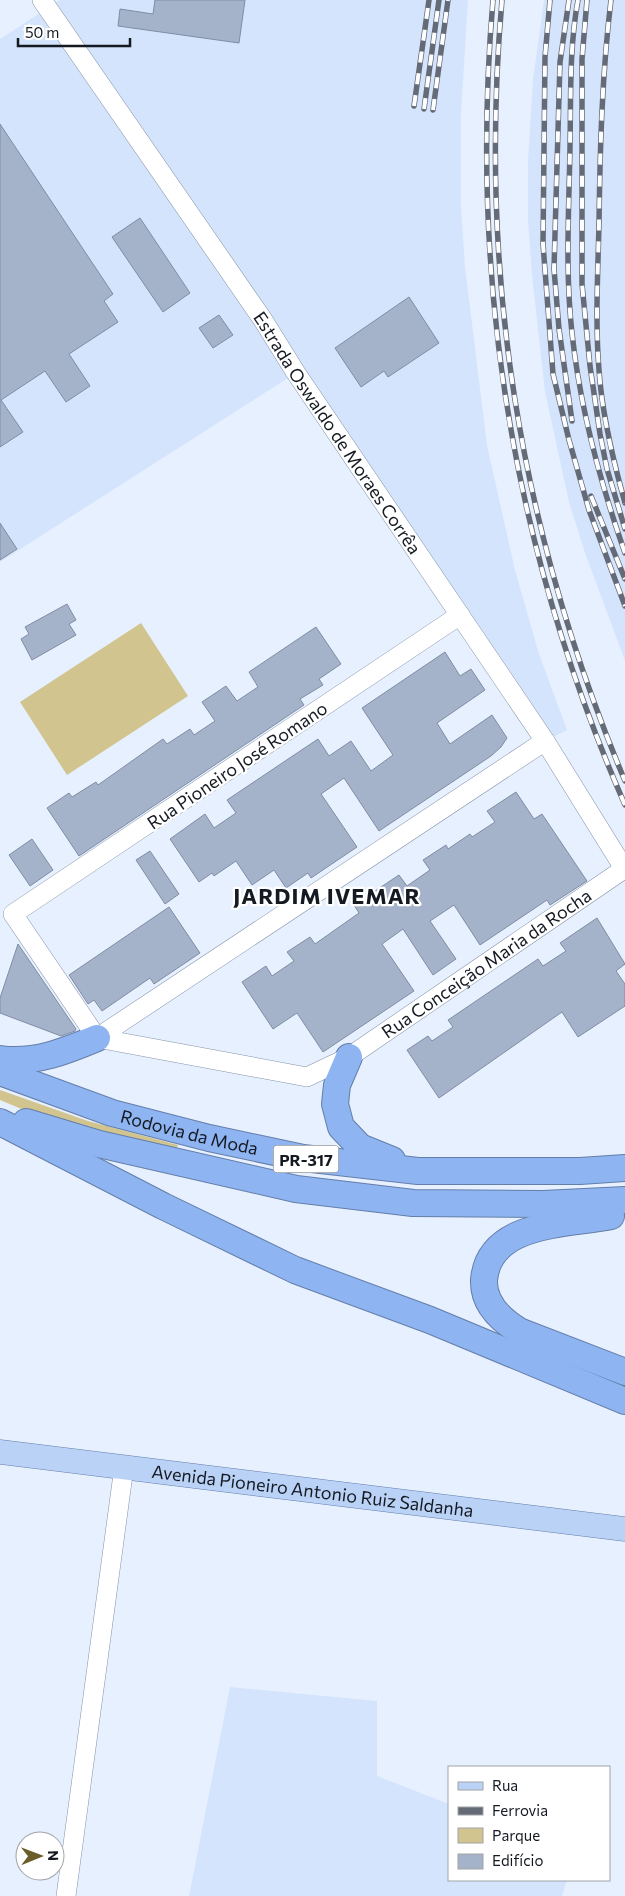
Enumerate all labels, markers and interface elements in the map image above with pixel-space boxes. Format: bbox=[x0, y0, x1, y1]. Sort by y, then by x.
scale bar bbox=[18, 15, 130, 47]
text: 50 m bbox=[25, 23, 59, 41]
street label: Estrada Oswaldo de Moraes Corrêa bbox=[249, 307, 426, 558]
street label: Rua Pioneiro José Romano bbox=[143, 696, 331, 834]
district label: JARDIM IVEMAR bbox=[233, 882, 421, 909]
street label: Rua Conceição Maria da Rocha bbox=[377, 884, 595, 1043]
street label: Rodovia da Moda bbox=[118, 1105, 260, 1159]
road number: PR-317 bbox=[274, 1146, 338, 1172]
street label: Avenida Pioneiro Antonio Ruiz Saldanha bbox=[150, 1460, 475, 1521]
legend bbox=[448, 1766, 610, 1881]
text: Rua bbox=[492, 1776, 518, 1794]
text: Ferrovia bbox=[492, 1801, 548, 1819]
text: Parque bbox=[492, 1826, 540, 1844]
north arrow bbox=[15, 1831, 65, 1881]
text: N bbox=[45, 1850, 62, 1861]
text: Edifício bbox=[492, 1851, 543, 1869]

